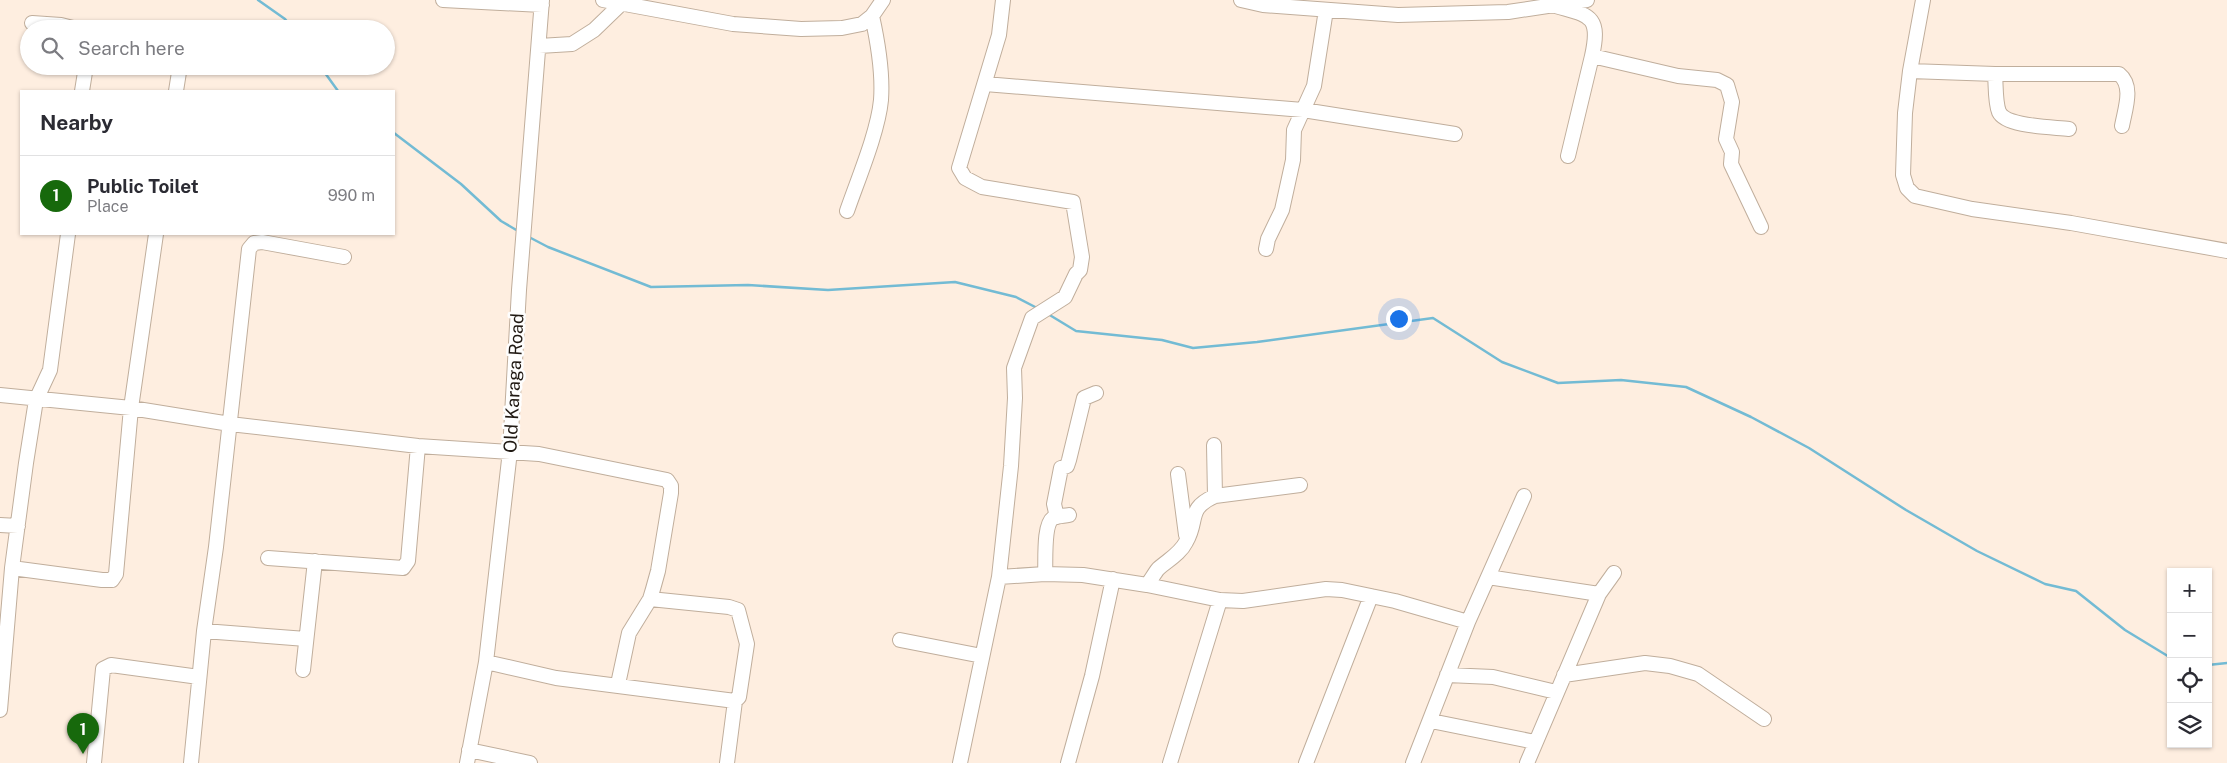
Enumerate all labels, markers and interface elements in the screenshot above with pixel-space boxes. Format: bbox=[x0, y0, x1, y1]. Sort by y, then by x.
search box bbox=[20, 20, 395, 75]
icon: search bbox=[38, 34, 66, 62]
text: Search here bbox=[78, 37, 185, 59]
text: Nearby bbox=[40, 110, 113, 135]
text: Public Toilet bbox=[87, 175, 199, 197]
text: 1 bbox=[53, 186, 59, 205]
text: 990 m bbox=[328, 186, 375, 205]
text: Place bbox=[87, 197, 129, 216]
your location bbox=[1386, 306, 1412, 332]
street label: Old Karaga Road bbox=[499, 313, 528, 453]
map controls bbox=[2167, 568, 2212, 748]
button: + bbox=[2167, 568, 2212, 613]
button: − bbox=[2167, 613, 2212, 658]
button: locate bbox=[2167, 658, 2212, 703]
button: layers bbox=[2167, 703, 2212, 748]
pin: 1 bbox=[67, 713, 99, 754]

